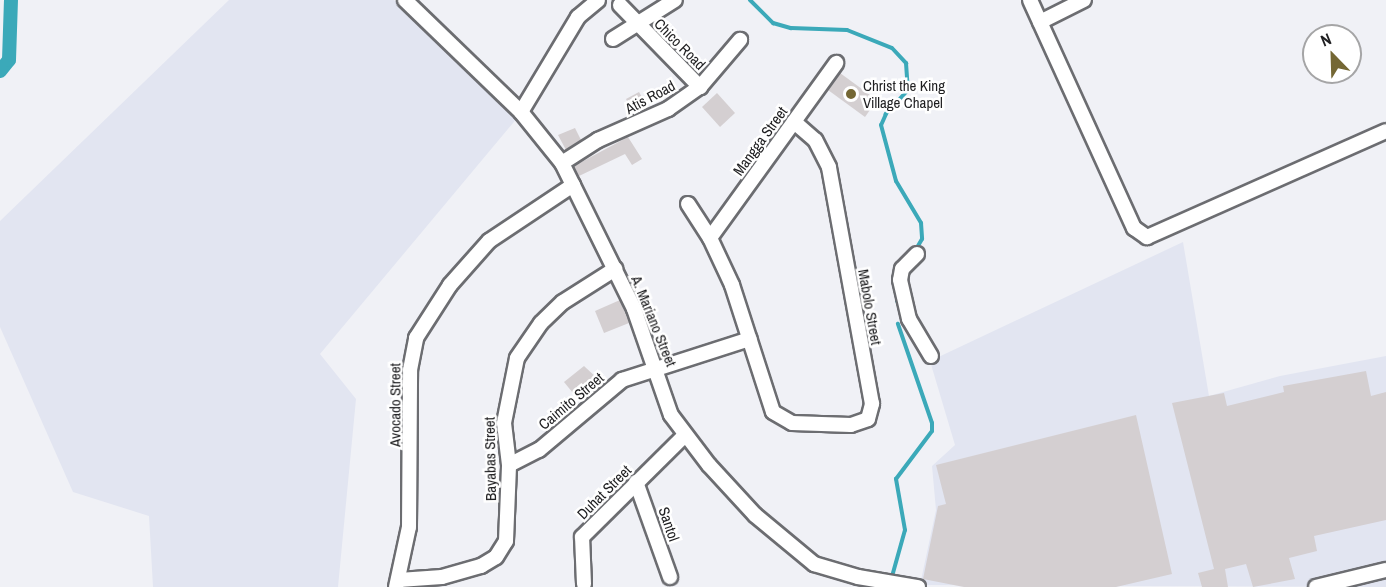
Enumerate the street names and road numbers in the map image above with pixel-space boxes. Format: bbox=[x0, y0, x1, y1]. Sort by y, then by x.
street label: Chico Road bbox=[651, 15, 709, 73]
street label: Atis Road bbox=[622, 76, 678, 118]
street label: Mangga Street bbox=[729, 103, 791, 179]
street label: Mabolo Street bbox=[854, 268, 886, 346]
street label: A. Mariano Street bbox=[628, 273, 680, 369]
street label: Avocado Street bbox=[386, 363, 404, 447]
street label: Caimito Street bbox=[535, 369, 607, 433]
street label: Bayabas Street bbox=[480, 417, 500, 501]
street label: Duhat Street bbox=[573, 461, 635, 523]
street label: Santol bbox=[655, 505, 683, 543]

